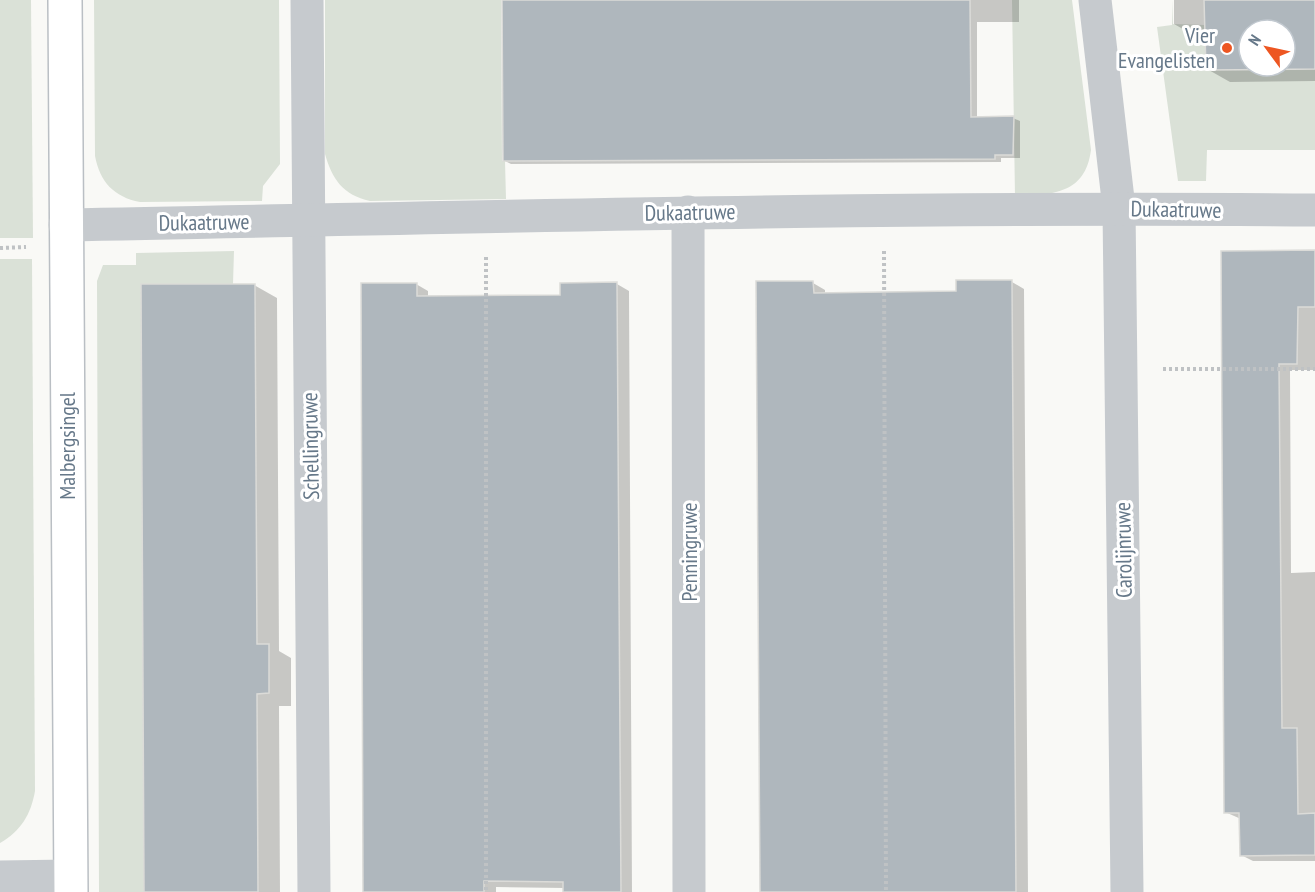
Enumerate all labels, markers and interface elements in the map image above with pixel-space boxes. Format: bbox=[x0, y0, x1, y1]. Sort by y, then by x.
north arrow bbox=[1237, 18, 1297, 78]
place label: Vier Evangelisten bbox=[1118, 21, 1215, 74]
text: N bbox=[1244, 31, 1265, 49]
marker: Vier Evangelisten bbox=[1220, 41, 1234, 55]
street label: Dukaatruwe bbox=[1130, 194, 1222, 224]
street label: Dukaatruwe bbox=[644, 197, 736, 227]
street label: Dukaatruwe bbox=[158, 207, 250, 237]
street label: Malbergsingel bbox=[53, 391, 81, 500]
street label: Schellingruwe bbox=[295, 392, 325, 500]
street label: Penningruwe bbox=[675, 502, 703, 602]
street label: Carolijnruwe bbox=[1108, 502, 1138, 598]

